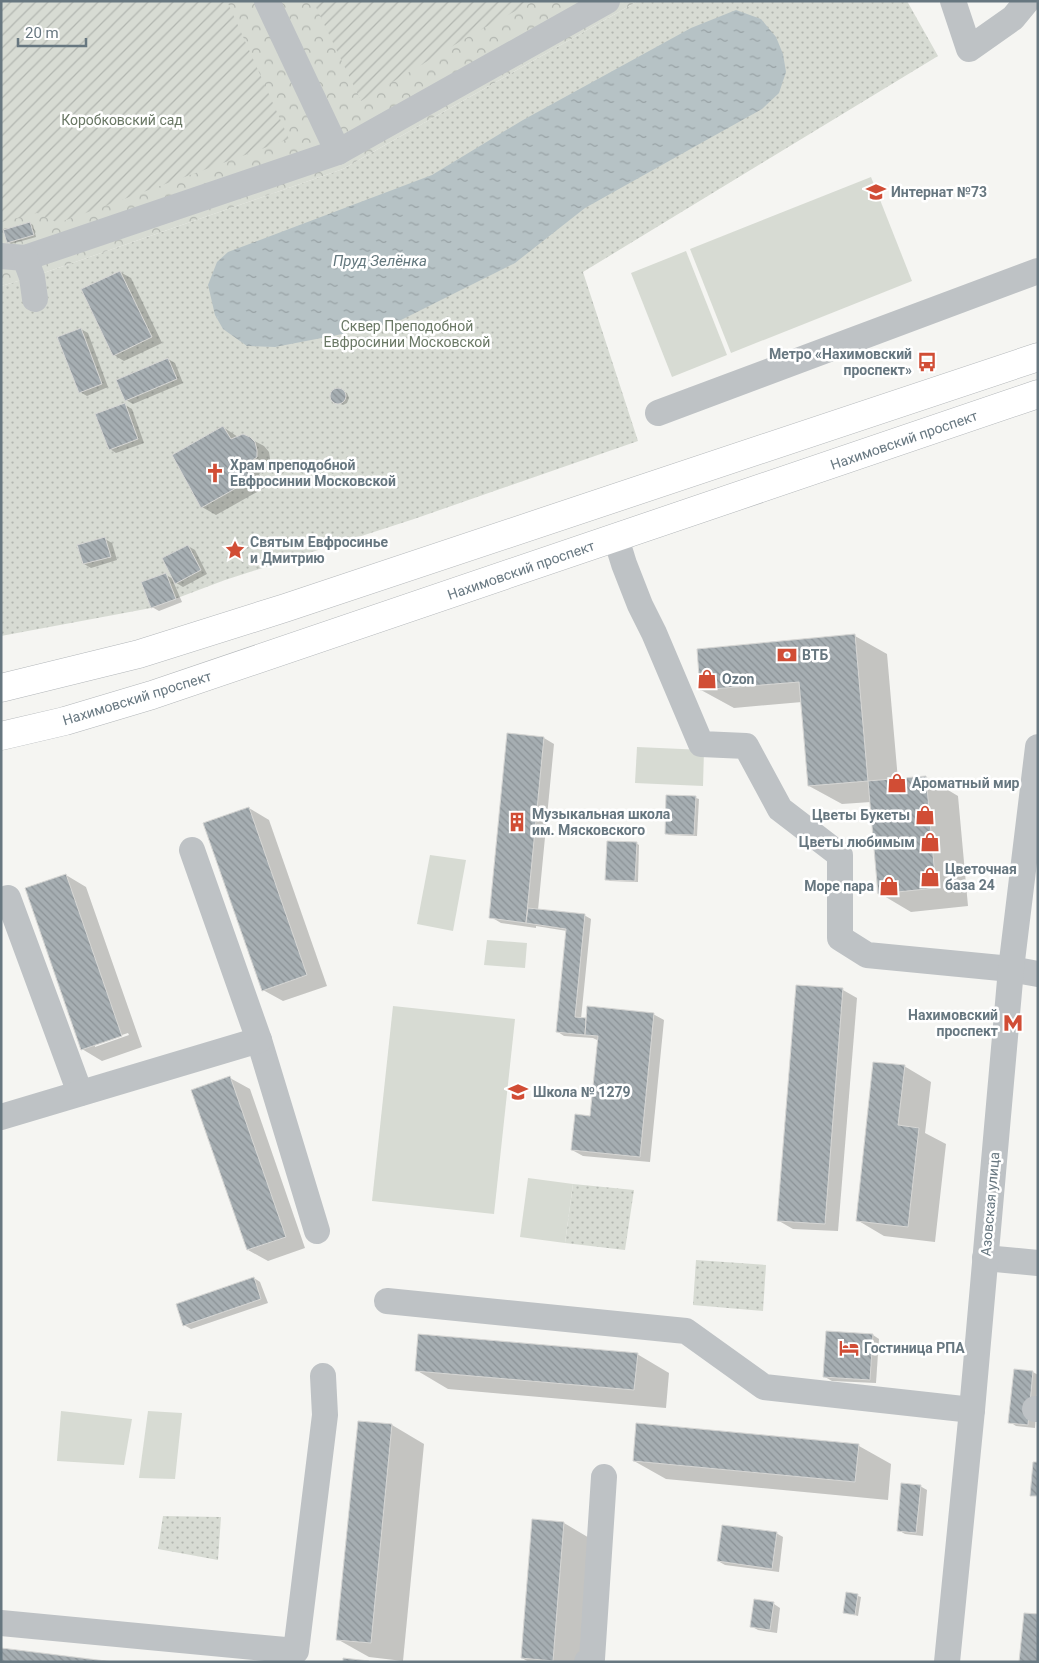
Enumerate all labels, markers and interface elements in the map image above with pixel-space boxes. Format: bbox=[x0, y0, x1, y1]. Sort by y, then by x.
scale bar bbox=[18, 15, 85, 47]
text: 20 m bbox=[25, 24, 59, 42]
park label: Коробковский сад bbox=[61, 112, 183, 128]
school or university icon: Интернат №73 bbox=[865, 181, 887, 203]
place label: Интернат №73 bbox=[891, 184, 987, 200]
water label: Пруд Зелёнка bbox=[333, 252, 427, 270]
park label: Сквер Преподобной Евфросинии Московской bbox=[324, 318, 490, 350]
place label: Метро «Нахимовский проспект» bbox=[769, 346, 912, 378]
bus stop icon: Метро «Нахимовский проспект» bbox=[916, 351, 938, 373]
street label: Нахимовский проспект bbox=[828, 407, 980, 473]
place label: Храм преподобной Евфросинии Московской bbox=[230, 457, 396, 489]
church icon: Храм преподобной Евфросинии Московской bbox=[204, 462, 226, 484]
place label: Святым Евфросинье и Дмитрию bbox=[250, 534, 389, 566]
street label: Нахимовский проспект bbox=[445, 537, 597, 603]
place icon: Святым Евфросинье и Дмитрию bbox=[224, 539, 246, 561]
bank icon: ВТБ bbox=[776, 644, 798, 666]
place label: ВТБ bbox=[802, 647, 828, 663]
street label: Нахимовский проспект bbox=[61, 668, 214, 728]
shop icon: Ozon bbox=[696, 668, 718, 690]
place label: Ozon bbox=[722, 671, 755, 687]
shop icon: Ароматный мир bbox=[886, 772, 908, 794]
place label: Ароматный мир bbox=[912, 775, 1020, 791]
shop icon: Цветы Букеты bbox=[914, 804, 936, 826]
place label: Музыкальная школа им. Мясковского bbox=[532, 806, 671, 838]
place label: Цветы Букеты bbox=[812, 807, 910, 823]
building icon: Музыкальная школа им. Мясковского bbox=[506, 811, 528, 833]
shop icon: Цветы любимым bbox=[919, 831, 941, 853]
place label: Цветы любимым bbox=[799, 834, 915, 850]
place label: Цветочная база 24 bbox=[945, 861, 1017, 893]
shop icon: Цветочная база 24 bbox=[919, 866, 941, 888]
shop icon: Море пара bbox=[878, 875, 900, 897]
place label: Море пара bbox=[804, 878, 874, 894]
place label: Нахимовский проспект bbox=[908, 1007, 998, 1039]
metro station icon: Нахимовский проспект bbox=[1002, 1012, 1024, 1034]
school or university icon: Школа № 1279 bbox=[507, 1081, 529, 1103]
place label: Школа № 1279 bbox=[533, 1084, 631, 1100]
street label: Азовская улица bbox=[977, 1151, 1003, 1257]
hotel icon: Гостиница РПА bbox=[838, 1337, 860, 1359]
place label: Гостиница РПА bbox=[864, 1340, 965, 1356]

